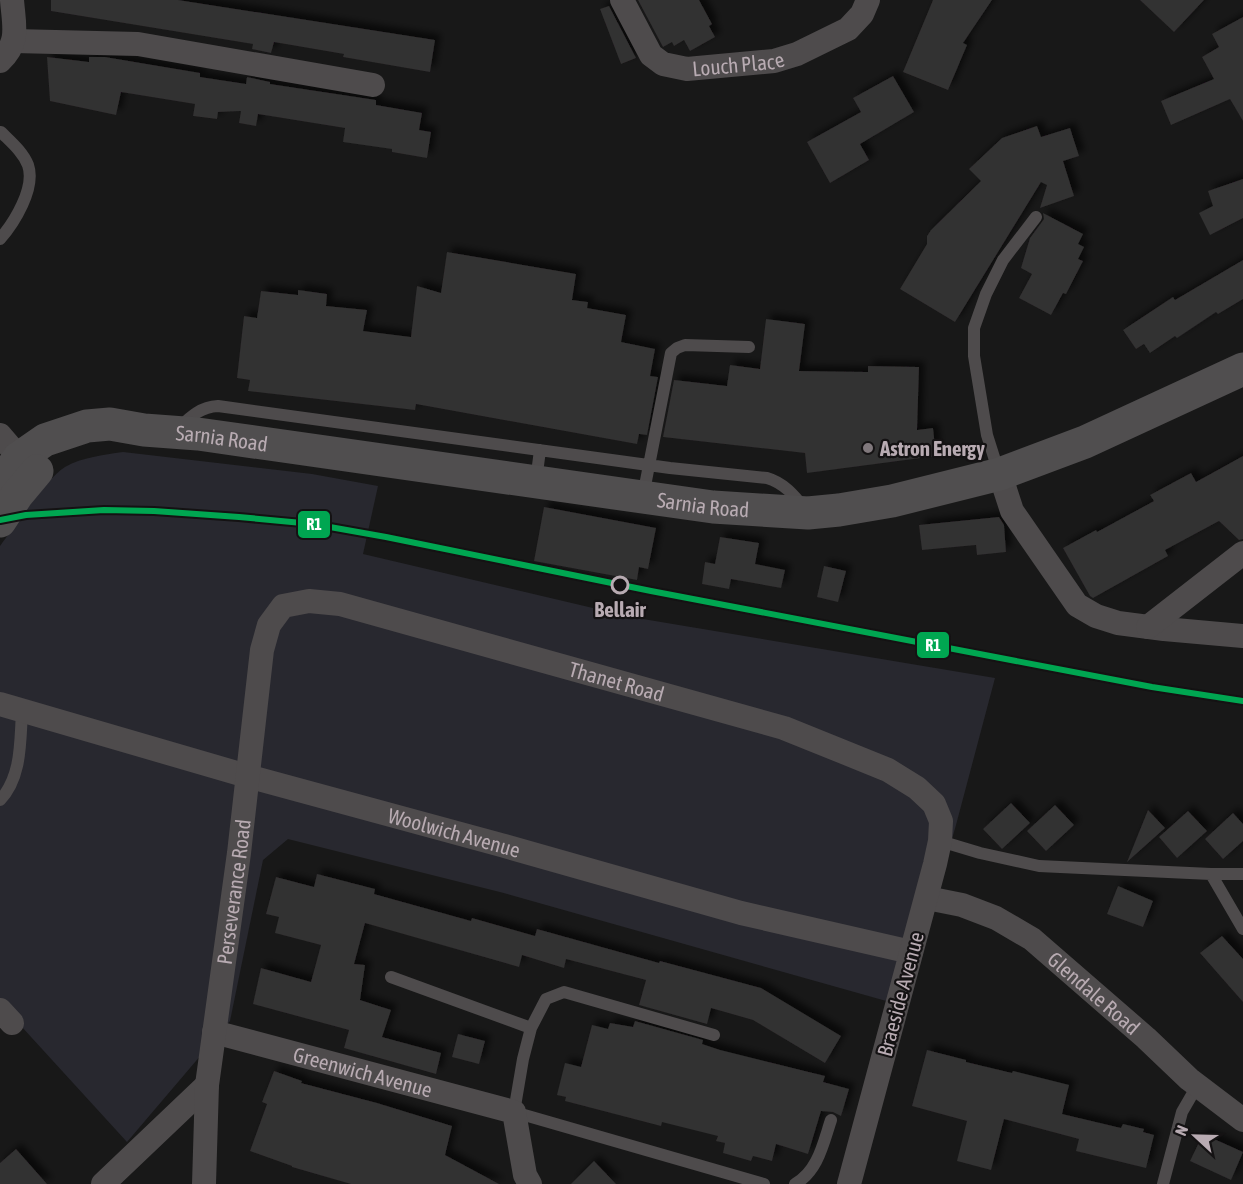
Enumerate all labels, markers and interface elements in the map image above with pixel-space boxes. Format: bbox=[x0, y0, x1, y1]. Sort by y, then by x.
street label: Louch Place bbox=[691, 47, 787, 80]
street label: Sarnia Road bbox=[175, 420, 269, 456]
place label: Astron Energy bbox=[879, 436, 985, 460]
marker: Astron Energy bbox=[861, 441, 875, 455]
street label: Sarnia Road bbox=[656, 487, 750, 521]
line badge: R1 bbox=[297, 510, 331, 539]
text: R1 bbox=[306, 515, 322, 533]
marker: Bellair bbox=[611, 576, 629, 594]
place label: Bellair bbox=[594, 597, 647, 621]
line badge: R1 bbox=[916, 631, 950, 659]
text: R1 bbox=[925, 636, 941, 654]
street label: Thanet Road bbox=[566, 657, 667, 706]
street label: Woolwich Avenue bbox=[385, 803, 523, 862]
street label: Perseverance Road bbox=[212, 818, 255, 966]
street label: Braeside Avenue bbox=[872, 929, 928, 1059]
street label: Glendale Road bbox=[1043, 947, 1145, 1039]
street label: Greenwich Avenue bbox=[291, 1042, 435, 1102]
north arrow bbox=[1165, 1106, 1225, 1166]
text: N bbox=[1171, 1123, 1191, 1138]

